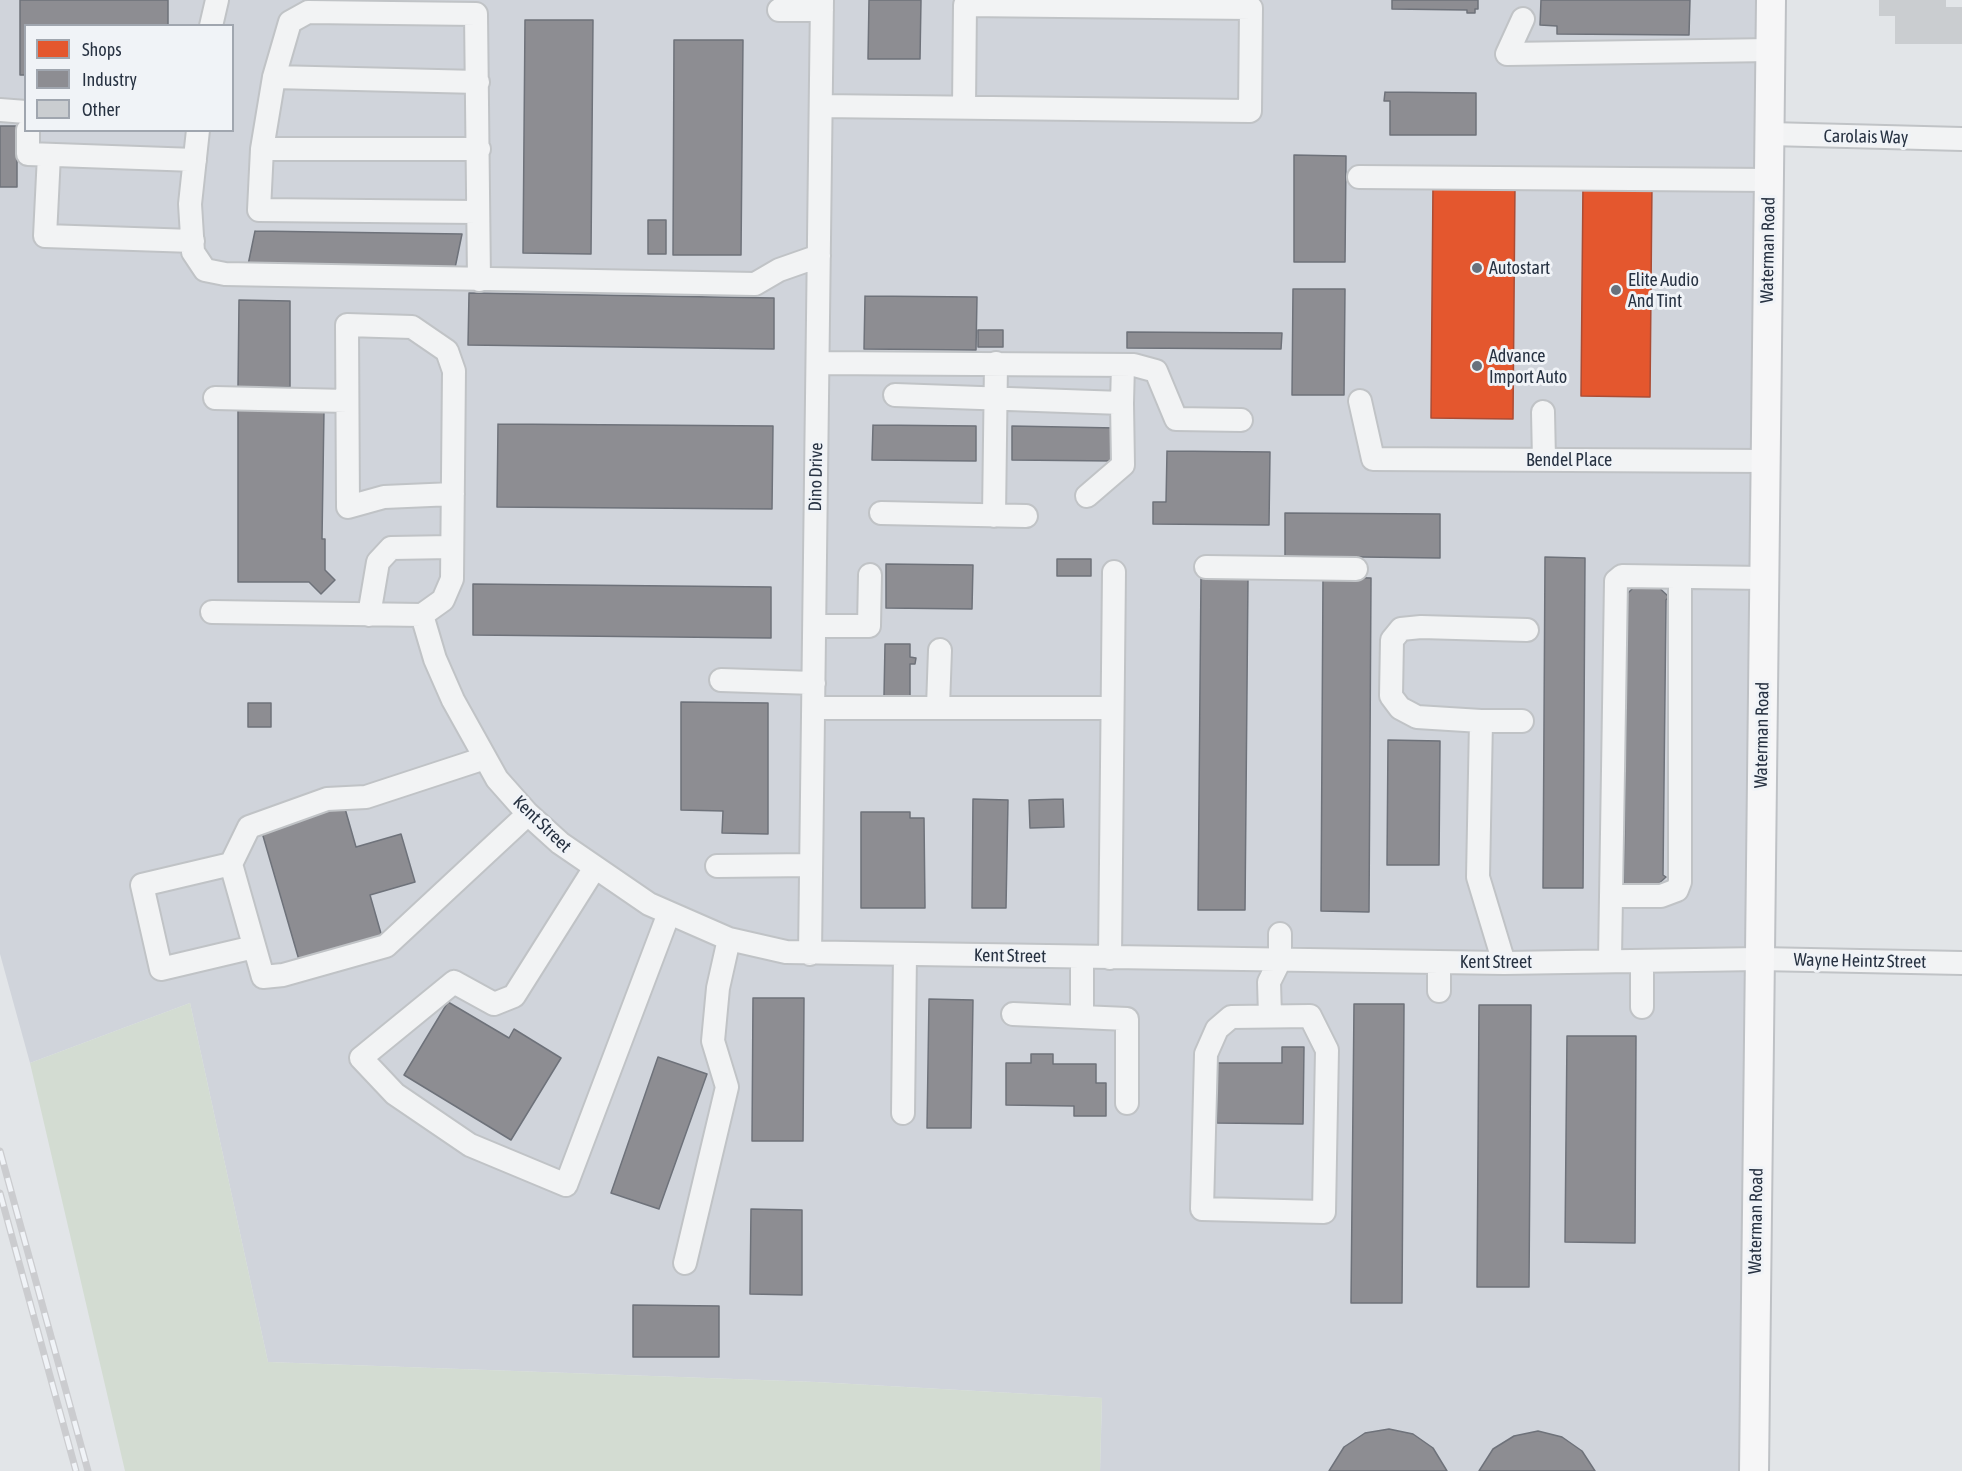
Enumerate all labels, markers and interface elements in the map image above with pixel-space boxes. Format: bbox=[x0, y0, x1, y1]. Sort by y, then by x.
legend bbox=[24, 24, 234, 132]
text: Shops bbox=[82, 39, 122, 60]
text: Industry bbox=[82, 69, 137, 90]
text: Other bbox=[82, 99, 120, 120]
street label: Carolais Way bbox=[1824, 125, 1908, 149]
street label: Waterman Road bbox=[1756, 197, 1780, 303]
place label: Autostart bbox=[1489, 257, 1550, 279]
marker: Autostart bbox=[1470, 261, 1484, 275]
place label: Elite Audio And Tint bbox=[1628, 269, 1699, 312]
marker: Elite Audio And Tint bbox=[1609, 283, 1623, 297]
place label: Advance Import Auto bbox=[1489, 345, 1567, 388]
marker: Advance Import Auto bbox=[1470, 359, 1484, 373]
street label: Dino Drive bbox=[805, 442, 827, 512]
street label: Bendel Place bbox=[1526, 449, 1612, 471]
street label: Waterman Road bbox=[1750, 682, 1774, 788]
street label: Kent Street bbox=[508, 791, 576, 857]
street label: Kent Street bbox=[974, 945, 1046, 967]
street label: Wayne Heintz Street bbox=[1793, 949, 1927, 973]
street label: Kent Street bbox=[1460, 951, 1532, 973]
street label: Waterman Road bbox=[1744, 1168, 1768, 1274]

